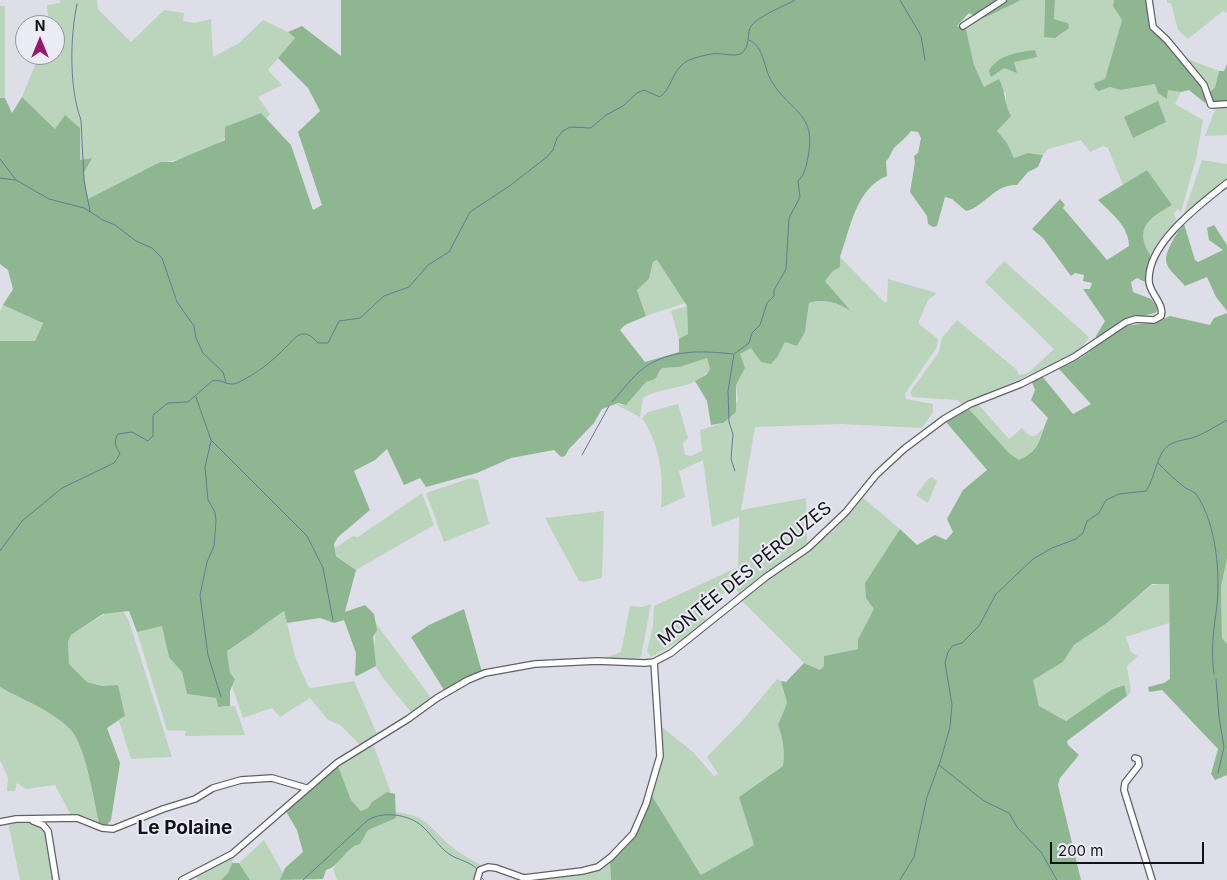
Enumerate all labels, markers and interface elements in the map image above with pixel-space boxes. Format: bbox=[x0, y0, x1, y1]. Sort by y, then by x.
north arrow bbox=[15, 15, 65, 65]
text: N bbox=[35, 17, 45, 34]
street label: MONTÉE DES PÉROUZES bbox=[654, 497, 836, 651]
district label: Le Polaine bbox=[138, 817, 232, 839]
scale bar bbox=[1052, 832, 1206, 864]
text: 200 m bbox=[1058, 841, 1103, 860]

